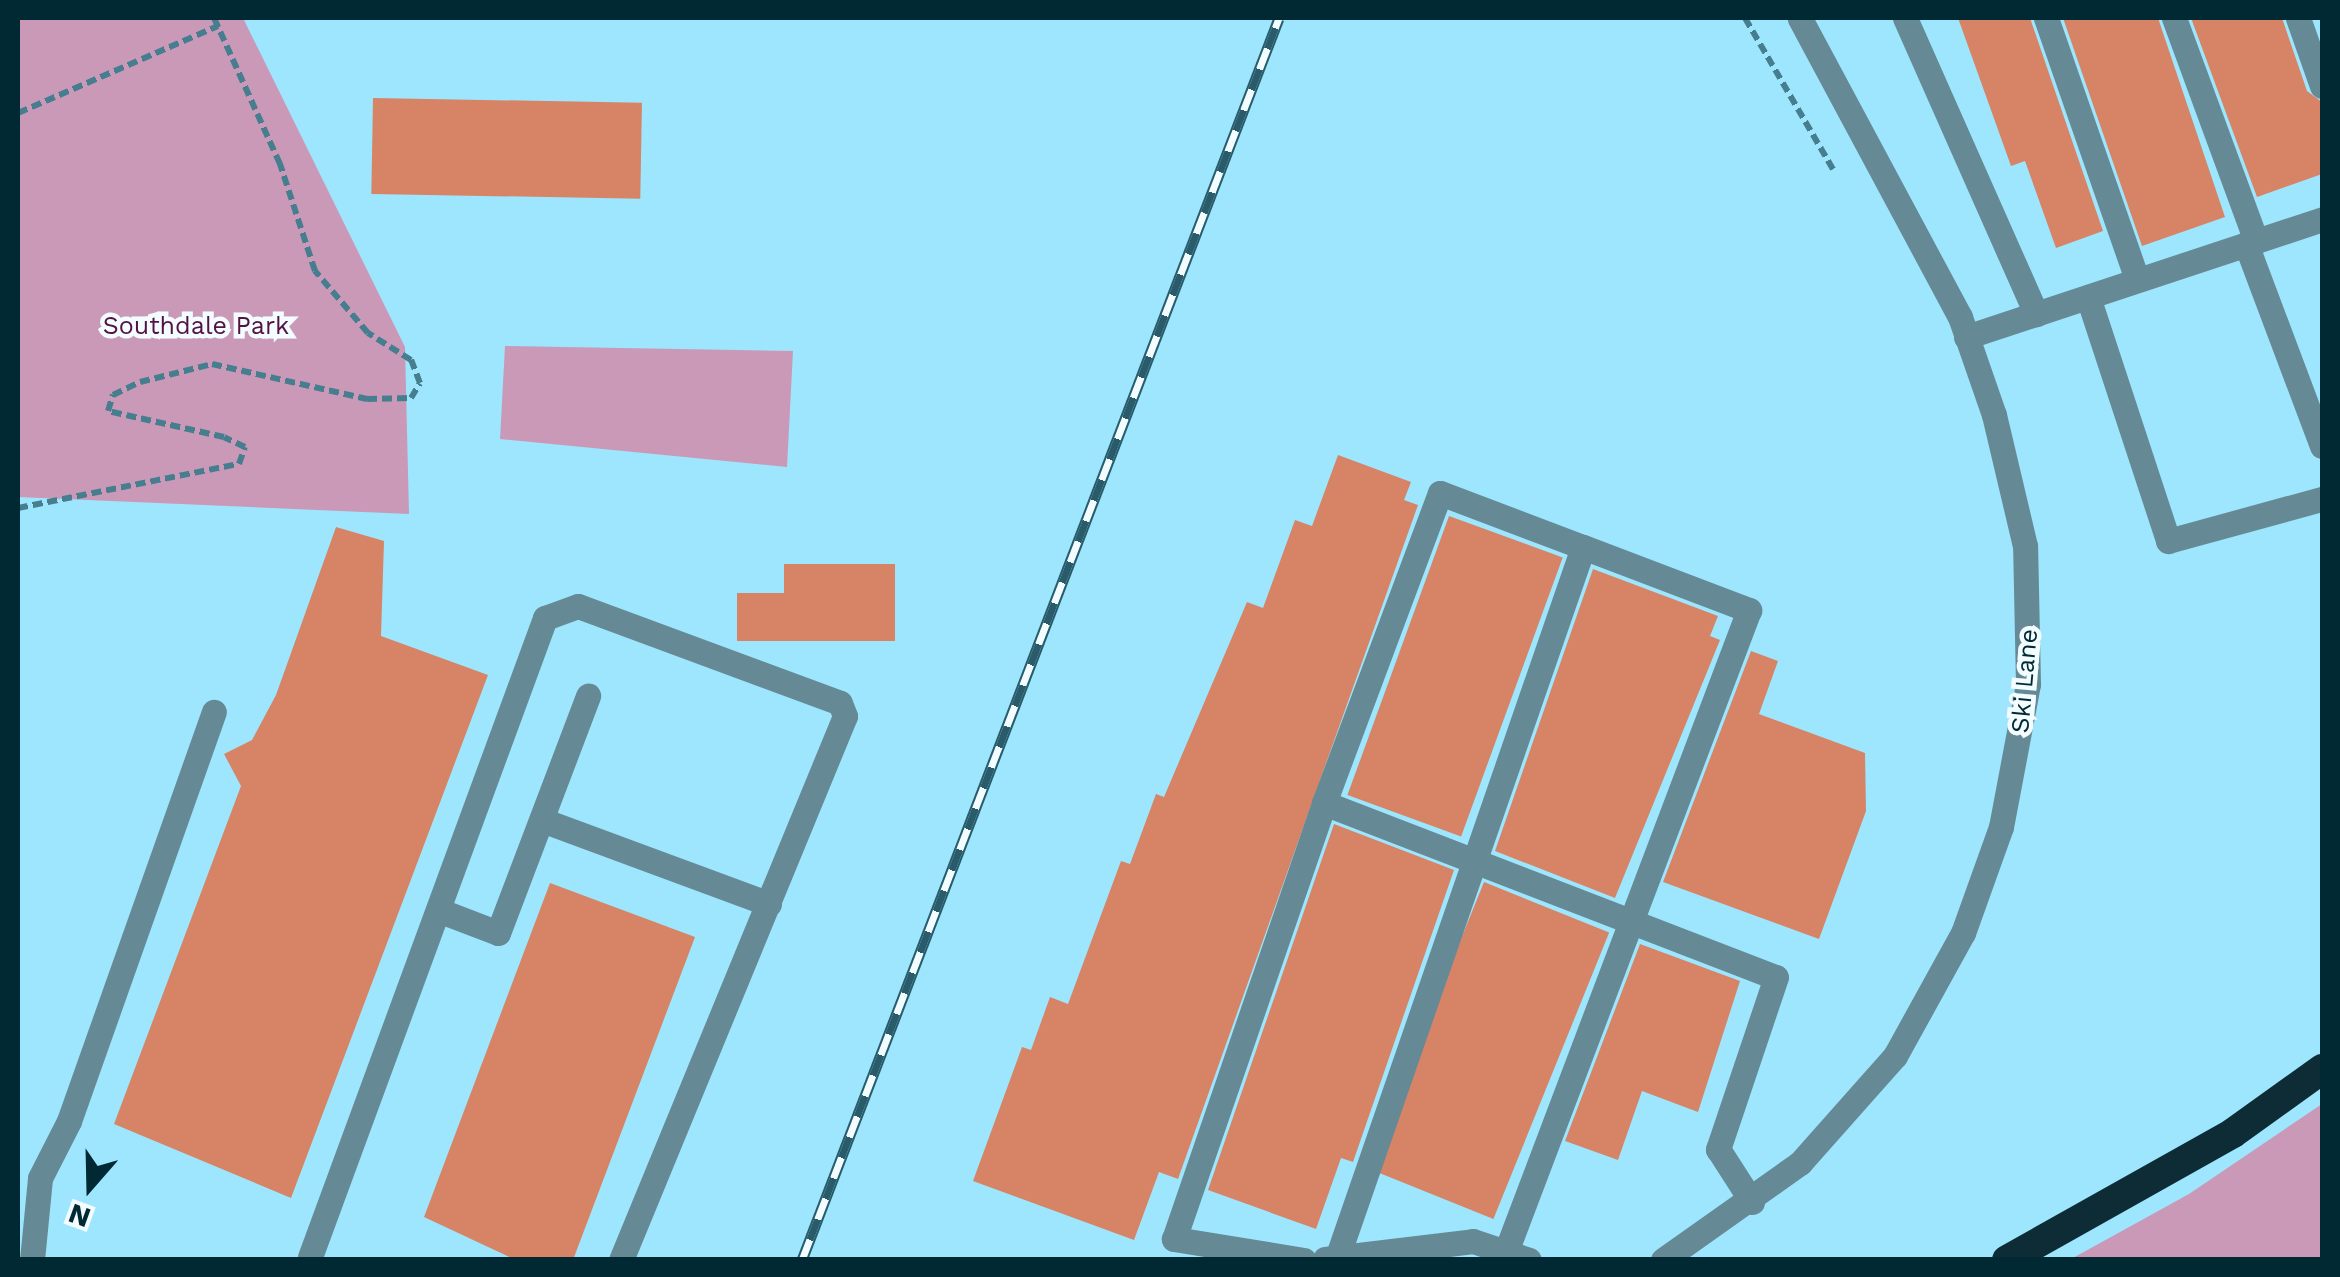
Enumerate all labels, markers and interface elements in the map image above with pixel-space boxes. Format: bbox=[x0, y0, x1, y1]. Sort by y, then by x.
park label: Southdale Park bbox=[103, 311, 289, 341]
street label: Ski Lane bbox=[2006, 628, 2044, 734]
north arrow bbox=[40, 1137, 140, 1237]
text: N bbox=[64, 1197, 95, 1235]

